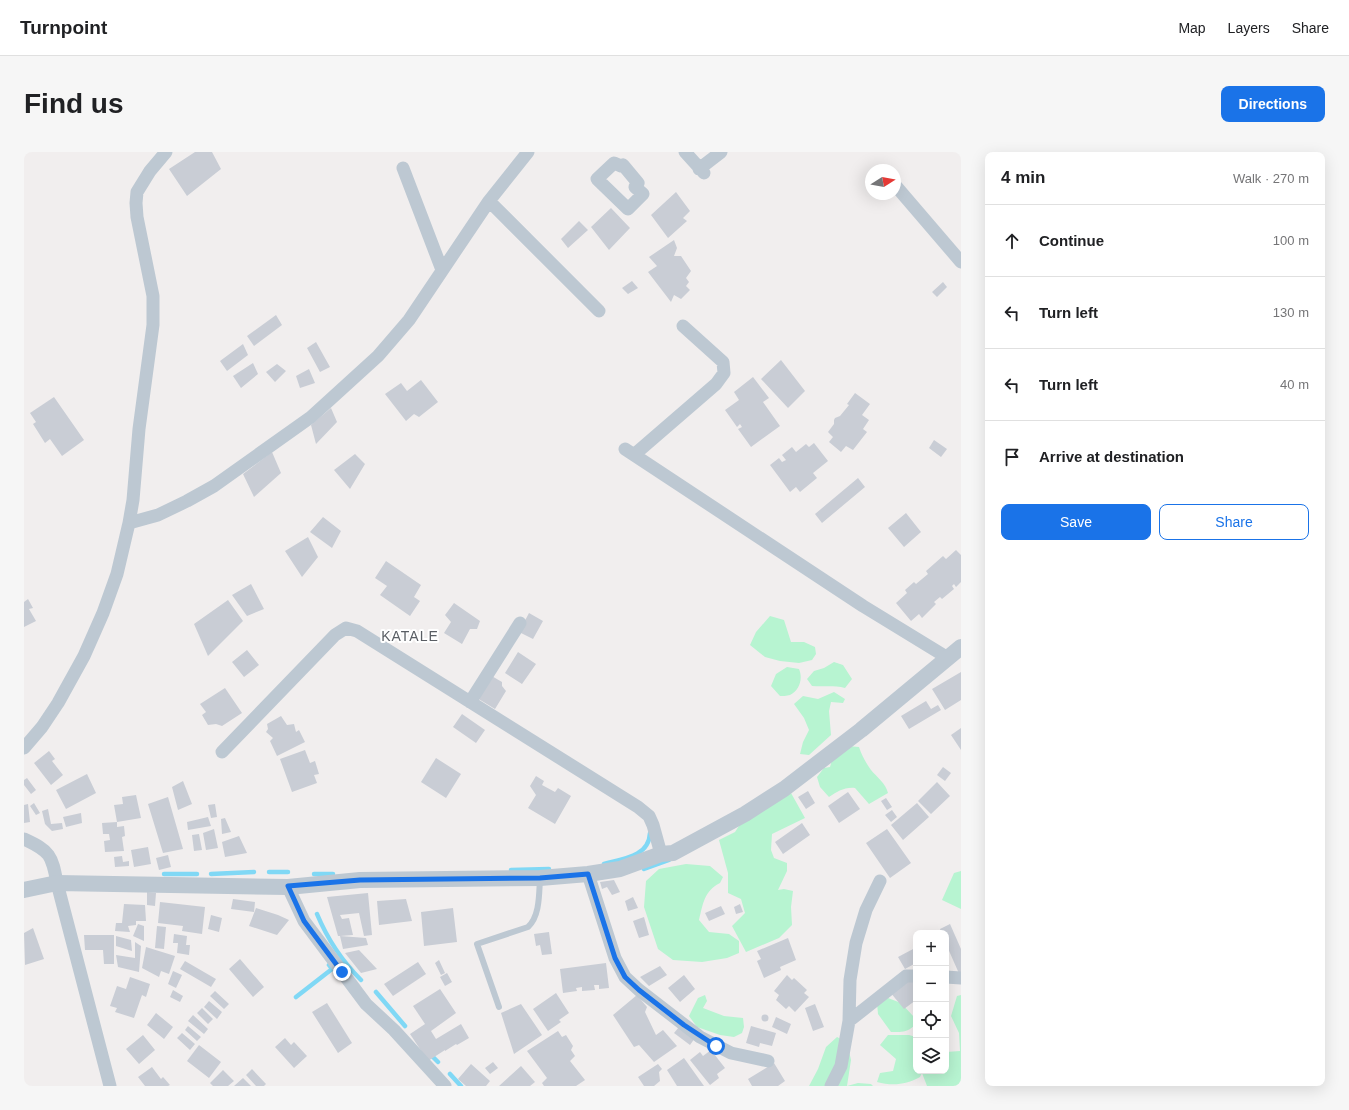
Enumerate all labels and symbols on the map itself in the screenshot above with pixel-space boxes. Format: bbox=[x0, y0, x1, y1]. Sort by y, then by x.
north arrow bbox=[865, 164, 901, 200]
district label: KATALE bbox=[381, 628, 439, 644]
route end bbox=[333, 963, 351, 981]
route start bbox=[707, 1037, 725, 1055]

